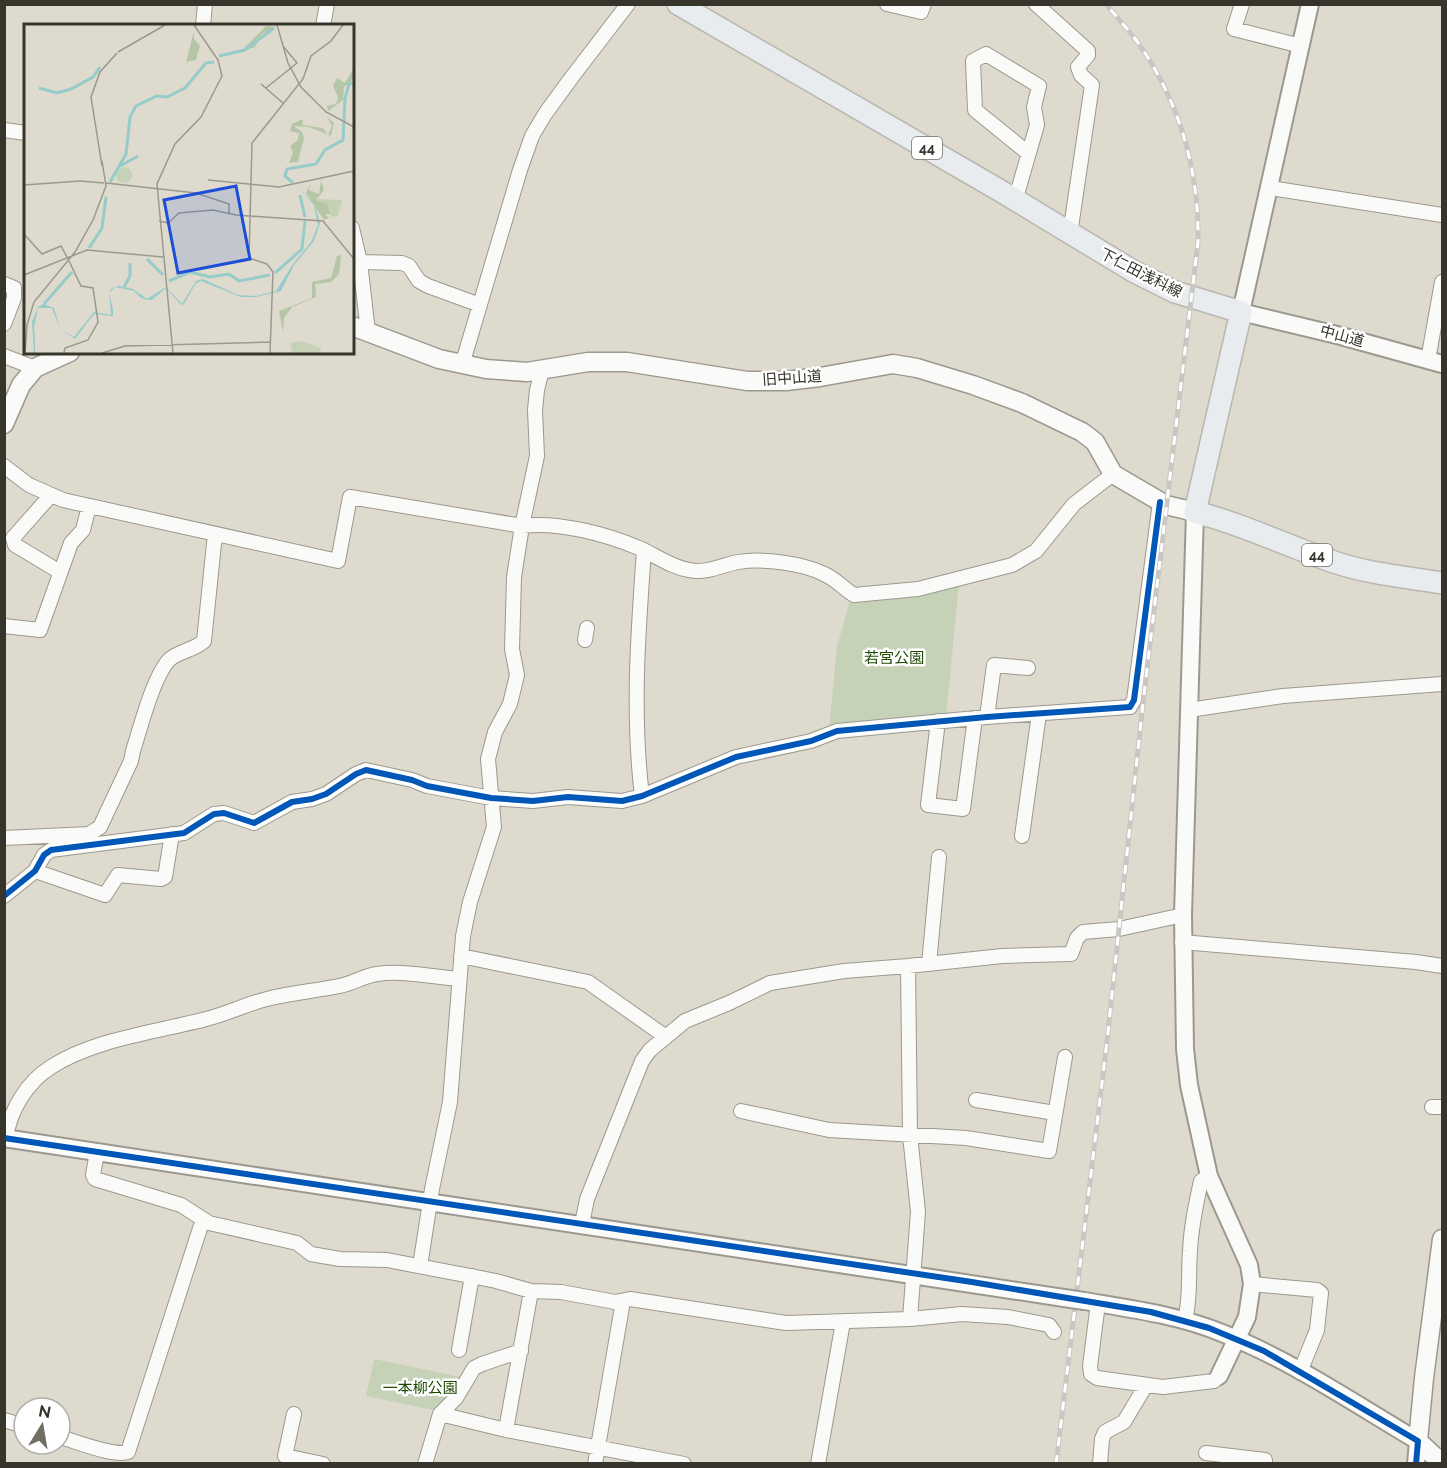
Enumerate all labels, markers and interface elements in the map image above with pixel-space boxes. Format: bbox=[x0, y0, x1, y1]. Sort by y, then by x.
inset map bbox=[24, 24, 354, 354]
road number: 44 bbox=[912, 137, 942, 159]
street label: 下仁田浅科線 bbox=[1097, 245, 1185, 301]
street label: 中山道 bbox=[1318, 321, 1366, 351]
street label: 旧中山道 bbox=[761, 367, 823, 389]
road number: 44 bbox=[1302, 544, 1332, 566]
park label: 若宮公園 bbox=[864, 649, 924, 667]
park label: 一本柳公園 bbox=[382, 1379, 458, 1397]
north arrow bbox=[12, 1396, 72, 1456]
text: N bbox=[37, 1401, 53, 1422]

